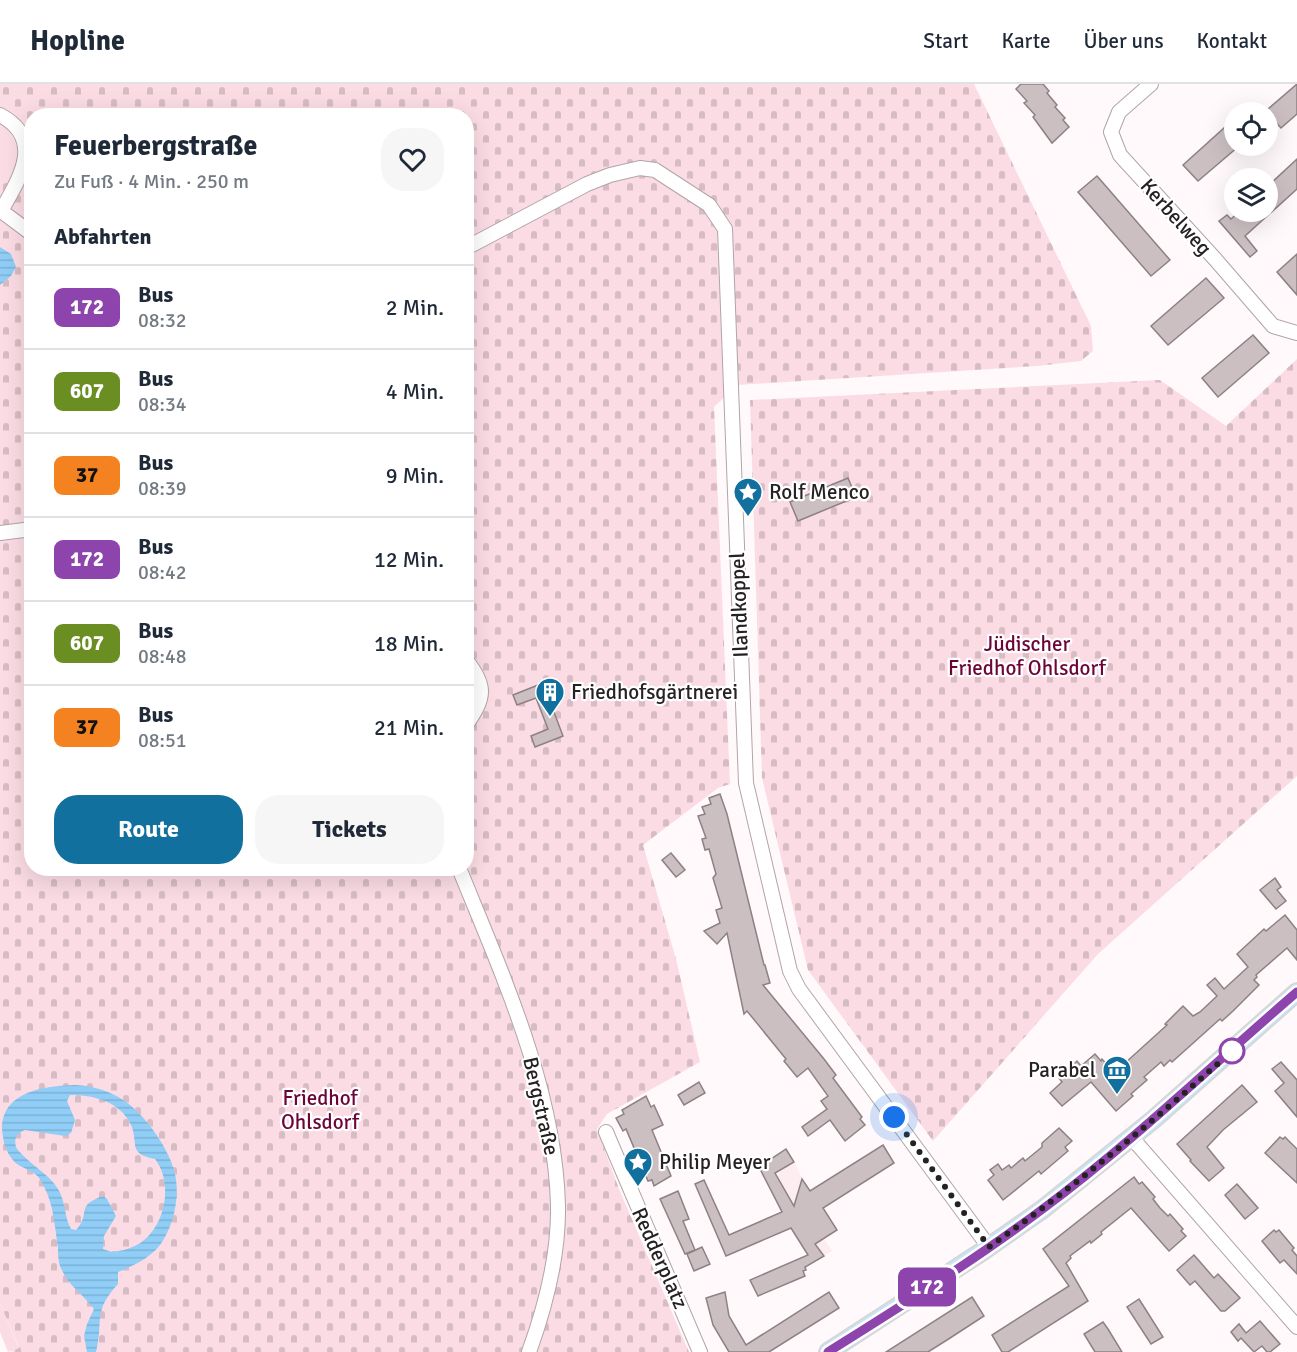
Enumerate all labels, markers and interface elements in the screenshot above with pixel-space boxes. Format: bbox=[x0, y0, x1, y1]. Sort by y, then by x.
text: Hopline bbox=[30, 24, 125, 58]
text: Start bbox=[923, 28, 968, 54]
text: Karte bbox=[1001, 28, 1050, 54]
text: Über uns bbox=[1083, 28, 1164, 54]
text: Kontakt bbox=[1197, 28, 1267, 54]
map controls bbox=[1224, 102, 1278, 222]
button: locate bbox=[1224, 102, 1278, 156]
button: heart bbox=[381, 128, 444, 191]
text: Feuerbergstraße bbox=[54, 129, 257, 163]
button: layers bbox=[1224, 168, 1278, 222]
text: Zu Fuß · 4 Min. · 250 m bbox=[54, 169, 249, 194]
street label: Kerbelweg bbox=[1135, 173, 1217, 261]
text: Abfahrten bbox=[54, 223, 152, 250]
text: Bus bbox=[138, 281, 173, 308]
text: 172 bbox=[70, 294, 104, 320]
text: 2 Min. bbox=[386, 294, 444, 321]
text: 08:32 bbox=[138, 308, 187, 333]
text: Bus bbox=[138, 365, 173, 392]
text: 607 bbox=[70, 378, 104, 404]
text: 4 Min. bbox=[386, 378, 444, 405]
text: 08:34 bbox=[138, 392, 187, 417]
text: Bus bbox=[138, 449, 173, 476]
text: 37 bbox=[76, 462, 98, 488]
text: 9 Min. bbox=[386, 462, 444, 489]
text: 08:39 bbox=[138, 476, 187, 501]
place icon: Rolf Menco bbox=[732, 476, 764, 518]
place label: Rolf Menco bbox=[769, 479, 870, 505]
text: Bus bbox=[138, 533, 173, 560]
text: 172 bbox=[70, 546, 104, 572]
text: 12 Min. bbox=[374, 546, 444, 573]
street label: Ilandkoppel bbox=[724, 552, 754, 658]
text: 08:42 bbox=[138, 560, 187, 585]
text: Bus bbox=[138, 617, 173, 644]
text: 607 bbox=[70, 630, 104, 656]
text: 18 Min. bbox=[374, 630, 444, 657]
park label: Jüdischer Friedhof Ohlsdorf bbox=[948, 631, 1107, 681]
text: 08:48 bbox=[138, 644, 187, 669]
building icon: Friedhofsgärtnerei bbox=[534, 676, 566, 718]
place label: Friedhofsgärtnerei bbox=[571, 679, 738, 705]
text: Bus bbox=[138, 701, 173, 728]
text: 37 bbox=[76, 714, 98, 740]
text: 21 Min. bbox=[374, 714, 444, 741]
text: 08:51 bbox=[138, 728, 187, 753]
button: Route bbox=[54, 795, 243, 864]
button: Tickets bbox=[255, 795, 444, 864]
unlabelled marker bbox=[1219, 1038, 1245, 1064]
street label: Bergstraße bbox=[517, 1054, 565, 1158]
museum icon: Parabel bbox=[1101, 1054, 1133, 1096]
place label: Parabel bbox=[1028, 1057, 1096, 1083]
park label: Friedhof Ohlsdorf bbox=[281, 1085, 360, 1135]
your location bbox=[879, 1102, 909, 1132]
place icon: Philip Meyer bbox=[622, 1146, 654, 1188]
place label: Philip Meyer bbox=[659, 1149, 771, 1175]
street label: Redderplatz bbox=[626, 1203, 694, 1313]
line badge: 172 bbox=[892, 1268, 962, 1306]
text: 172 bbox=[910, 1274, 944, 1300]

